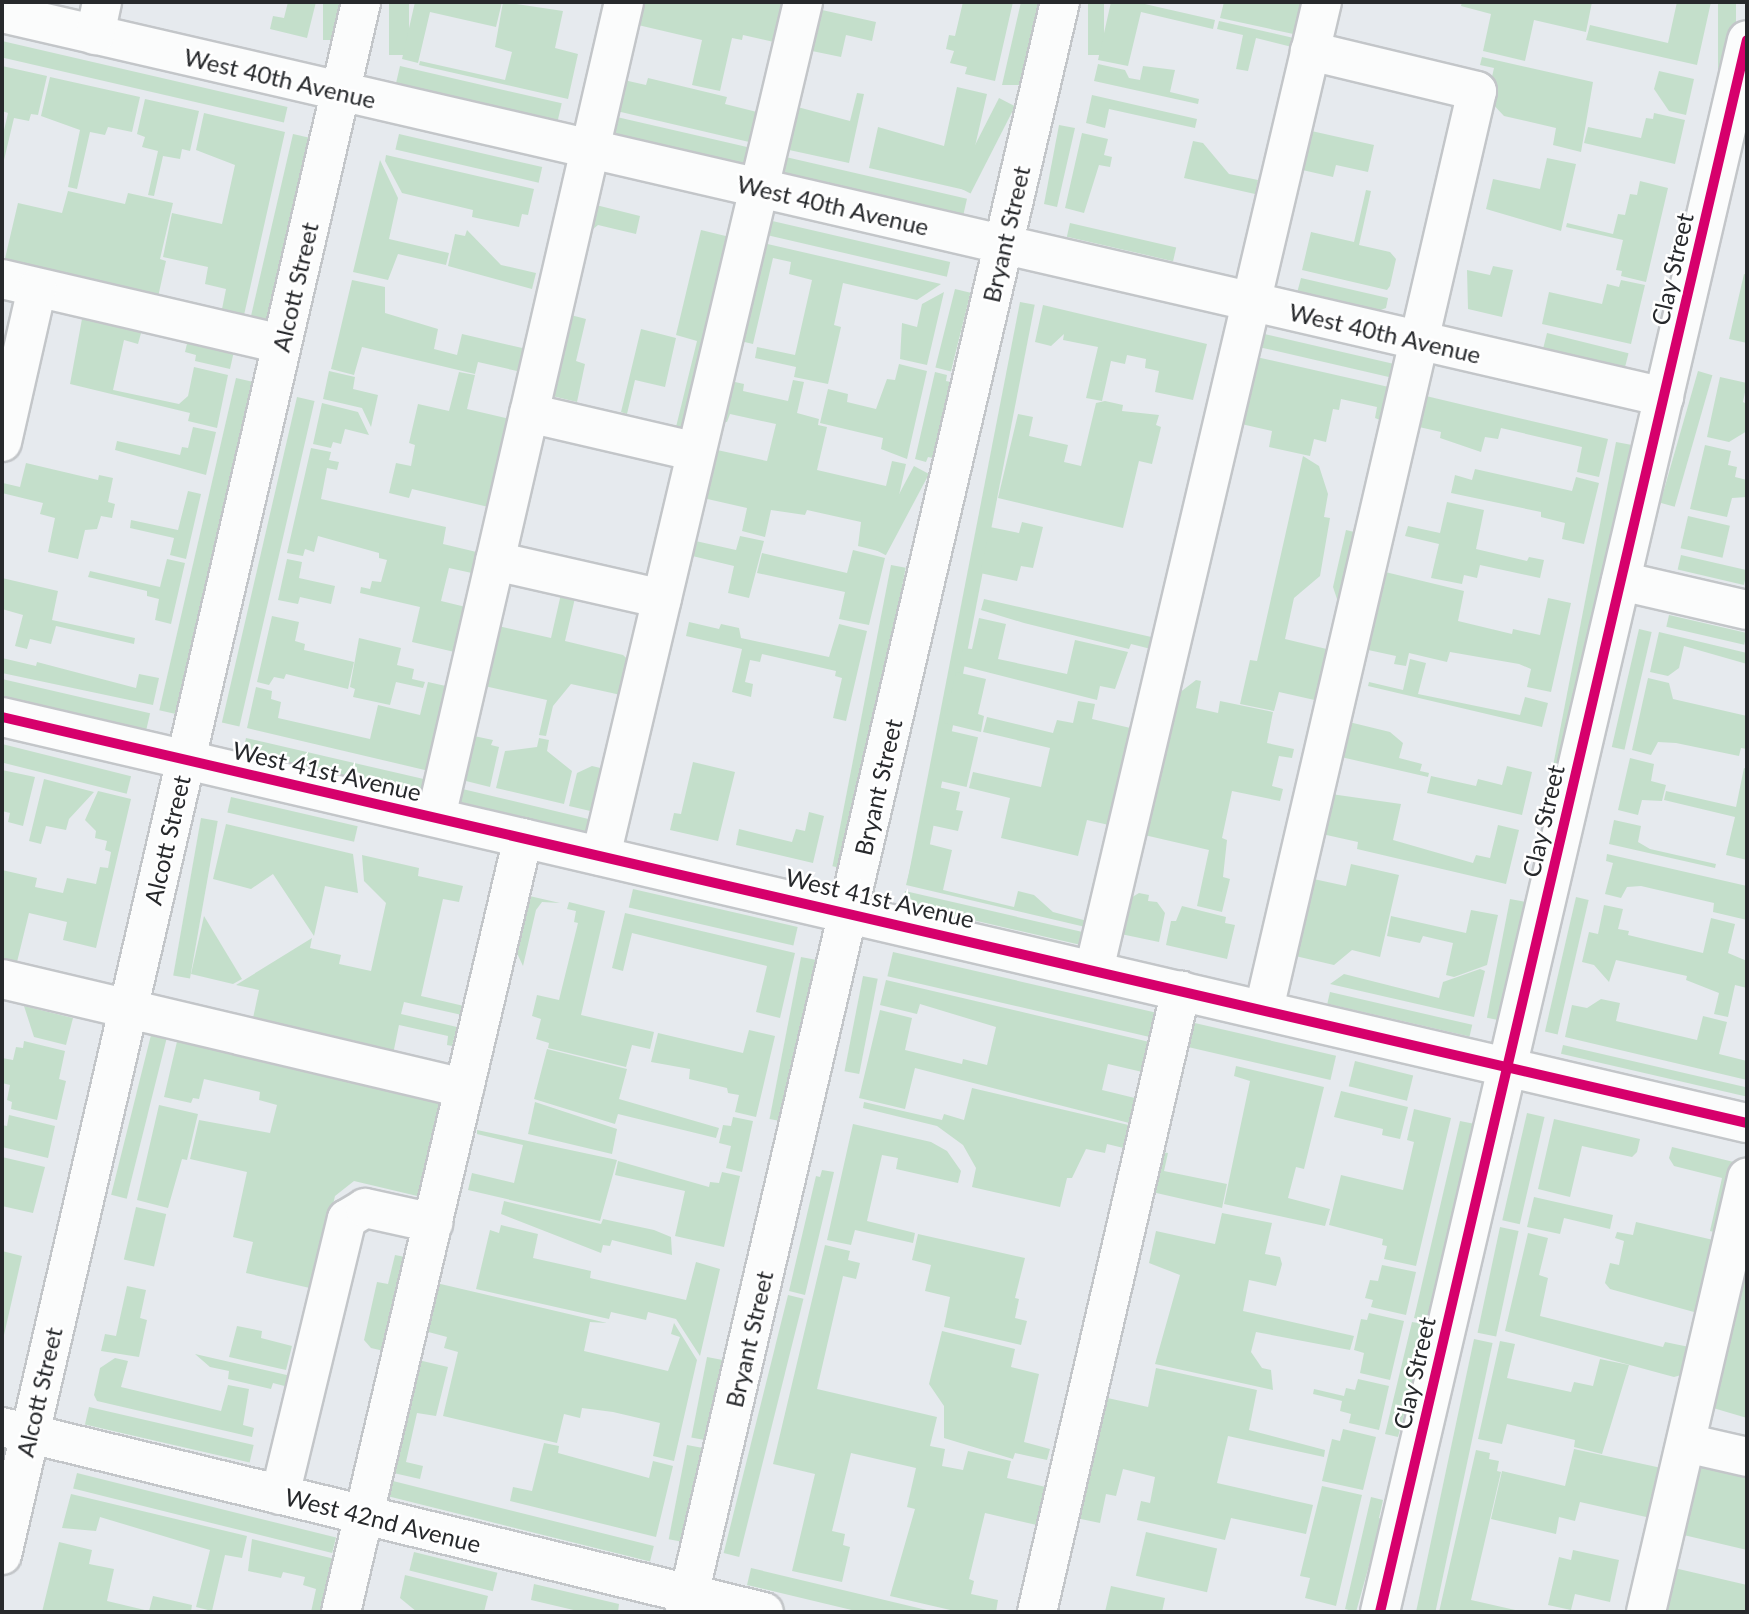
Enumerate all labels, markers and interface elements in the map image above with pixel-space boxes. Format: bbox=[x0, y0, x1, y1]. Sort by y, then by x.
street label: West 40th Avenue bbox=[181, 42, 379, 114]
street label: Bryant Street bbox=[976, 163, 1036, 305]
street label: West 40th Avenue bbox=[734, 169, 932, 241]
street label: Clay Street bbox=[1645, 210, 1699, 328]
street label: Alcott Street bbox=[266, 219, 324, 355]
street label: West 40th Avenue bbox=[1286, 297, 1484, 369]
street label: Bryant Street bbox=[848, 716, 908, 858]
street label: West 41st Avenue bbox=[229, 735, 425, 807]
street label: Clay Street bbox=[1516, 762, 1570, 880]
street label: Alcott Street bbox=[138, 772, 196, 908]
street label: West 41st Avenue bbox=[782, 862, 978, 934]
street label: Bryant Street bbox=[719, 1268, 779, 1410]
street label: Clay Street bbox=[1387, 1314, 1441, 1432]
street label: Alcott Street bbox=[10, 1324, 68, 1460]
street label: West 42nd Avenue bbox=[282, 1482, 484, 1558]

